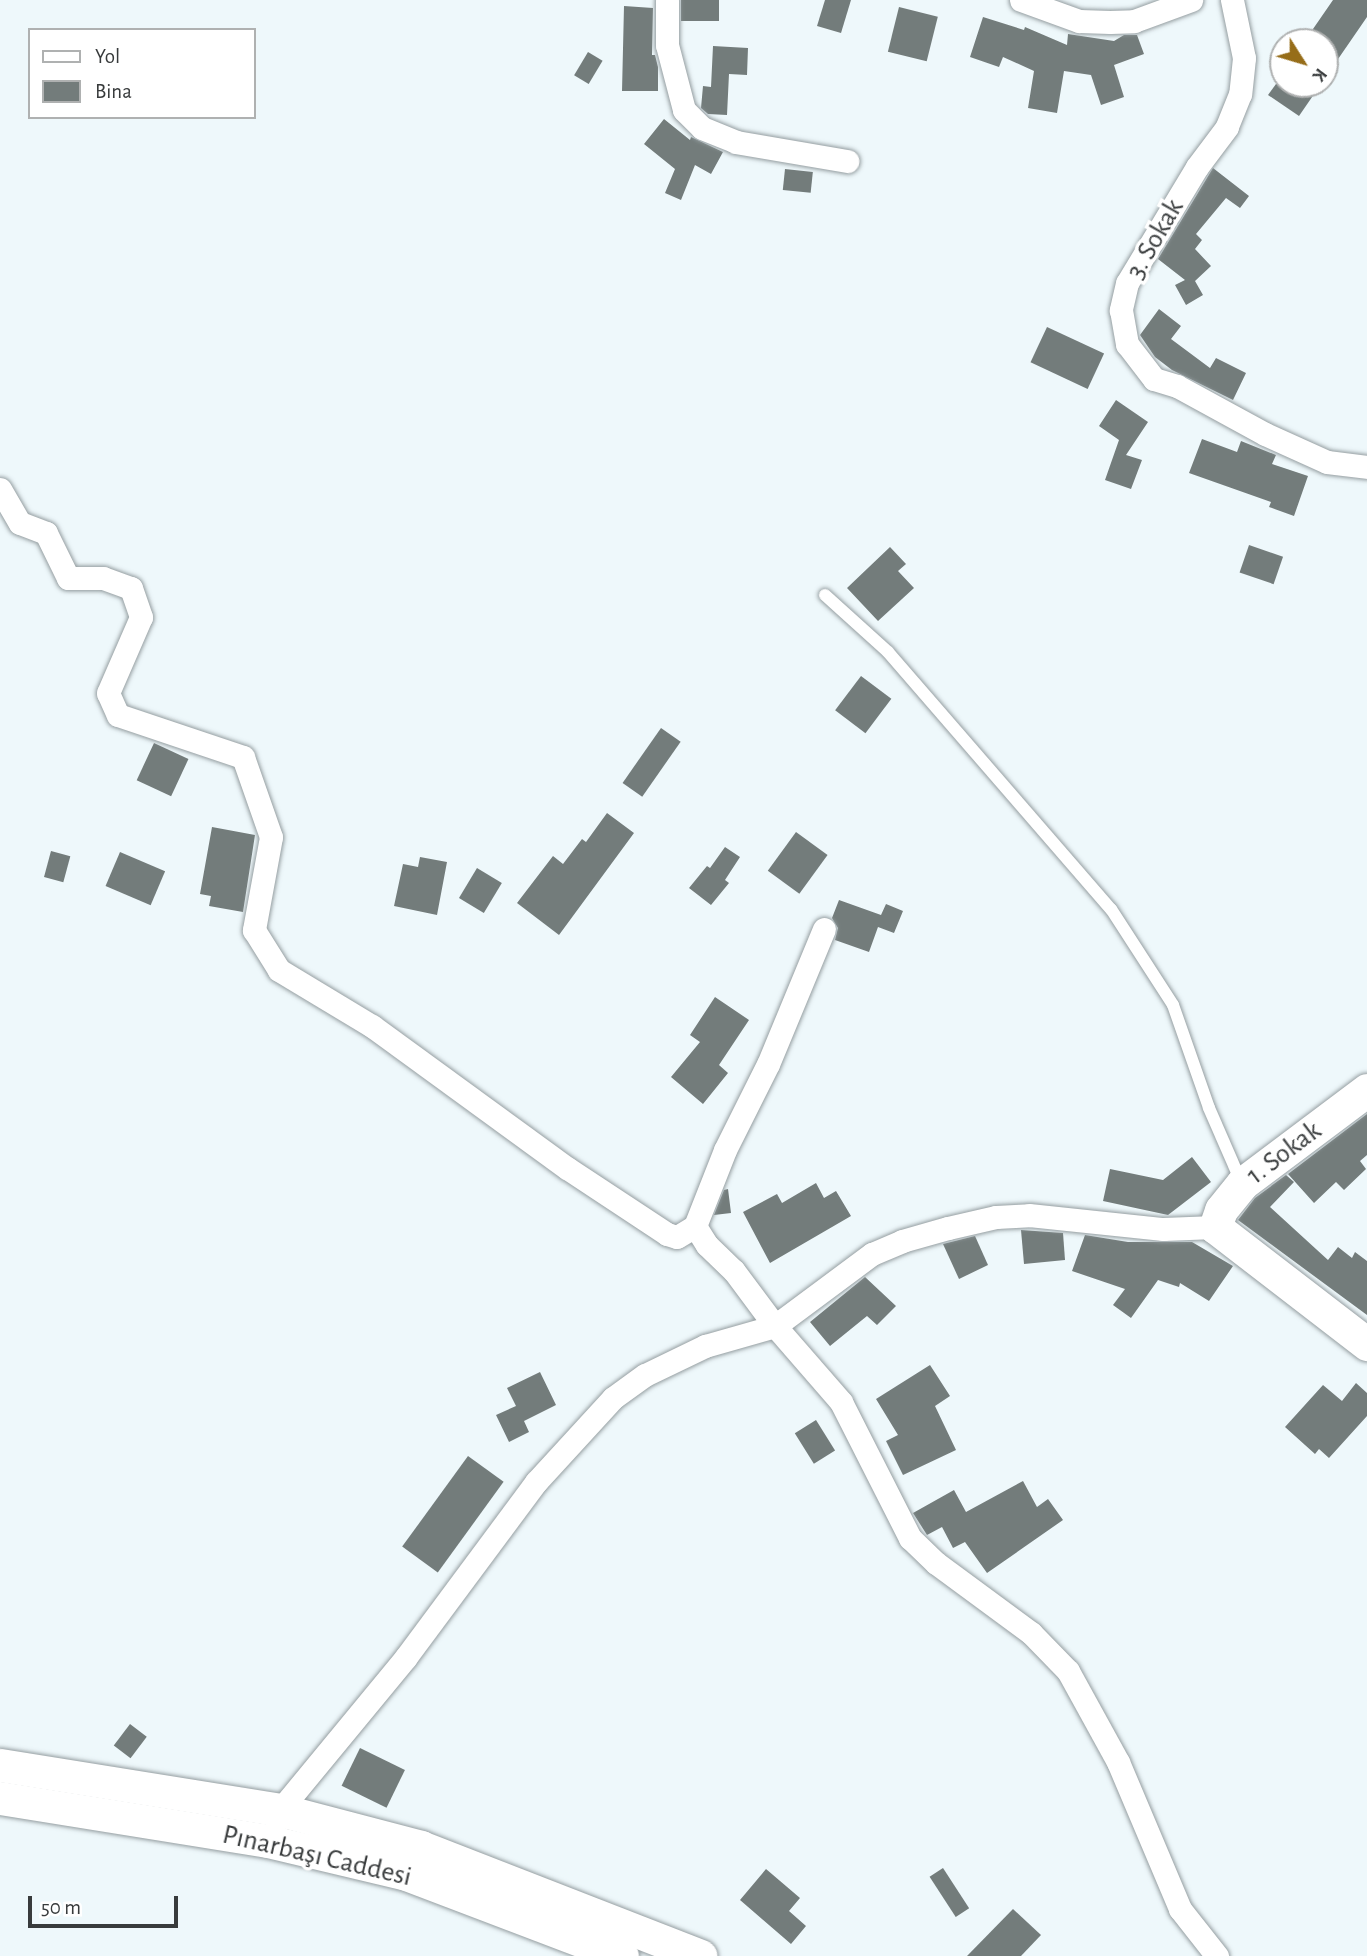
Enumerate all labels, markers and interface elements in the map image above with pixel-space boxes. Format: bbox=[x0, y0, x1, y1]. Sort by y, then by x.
legend bbox=[28, 28, 256, 119]
north arrow bbox=[1269, 28, 1339, 98]
text: Yol bbox=[95, 46, 120, 67]
text: K bbox=[1309, 65, 1331, 85]
text: Bina bbox=[95, 81, 132, 102]
street label: 3. Sokak bbox=[1119, 193, 1191, 285]
street label: 1. Sokak bbox=[1240, 1114, 1328, 1192]
street label: Pınarbaşı Caddesi bbox=[219, 1818, 415, 1894]
scale bar bbox=[32, 1882, 182, 1926]
text: 50 m bbox=[41, 1897, 81, 1918]

